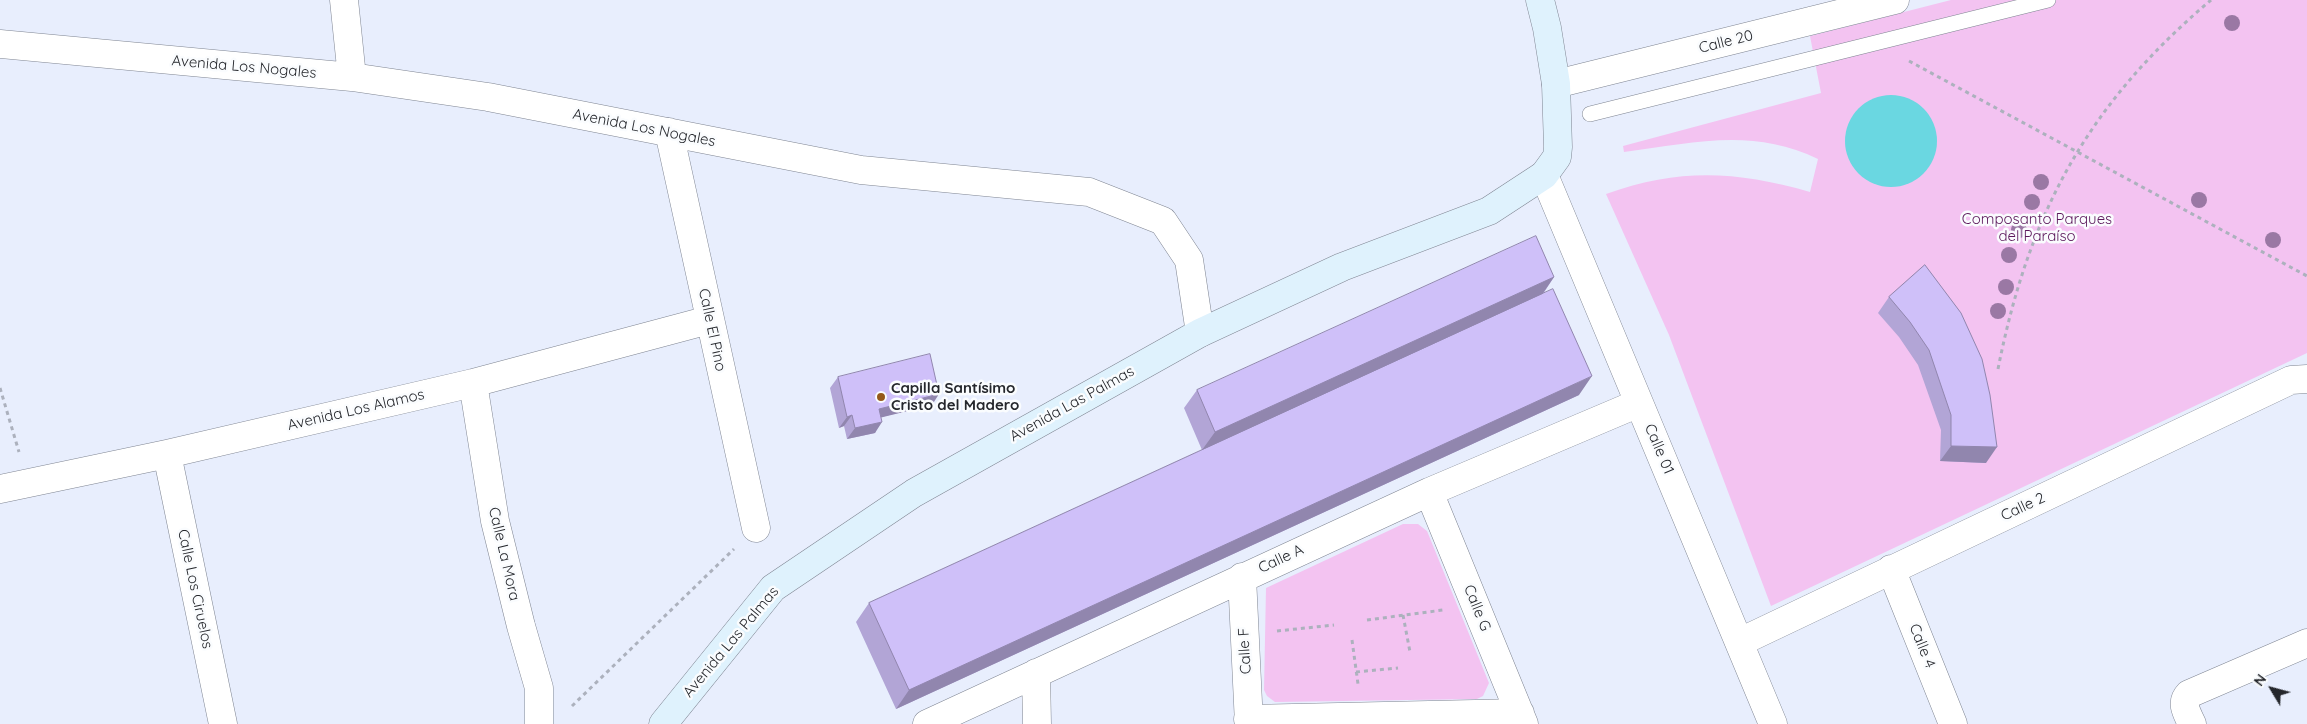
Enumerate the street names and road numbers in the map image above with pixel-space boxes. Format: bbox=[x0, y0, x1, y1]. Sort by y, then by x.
street label: Calle 20 bbox=[1697, 27, 1755, 57]
street label: Avenida Los Nogales bbox=[171, 52, 317, 82]
street label: Avenida Los Nogales bbox=[571, 105, 717, 151]
street label: Calle El Pino bbox=[694, 287, 730, 373]
street label: Avenida Las Palmas bbox=[1007, 362, 1137, 446]
street label: Avenida Los Alamos bbox=[286, 385, 426, 435]
street label: Calle 01 bbox=[1640, 421, 1678, 477]
street label: Calle 2 bbox=[1998, 489, 2048, 525]
street label: Calle La Mora bbox=[484, 505, 524, 603]
street label: Calle Los Ciruelos bbox=[174, 528, 216, 650]
street label: Calle A bbox=[1255, 541, 1307, 577]
street label: Calle G bbox=[1460, 582, 1494, 634]
street label: Avenida Las Palmas bbox=[679, 583, 783, 701]
street label: Calle 4 bbox=[1905, 621, 1939, 671]
street label: Calle F bbox=[1235, 627, 1255, 675]

